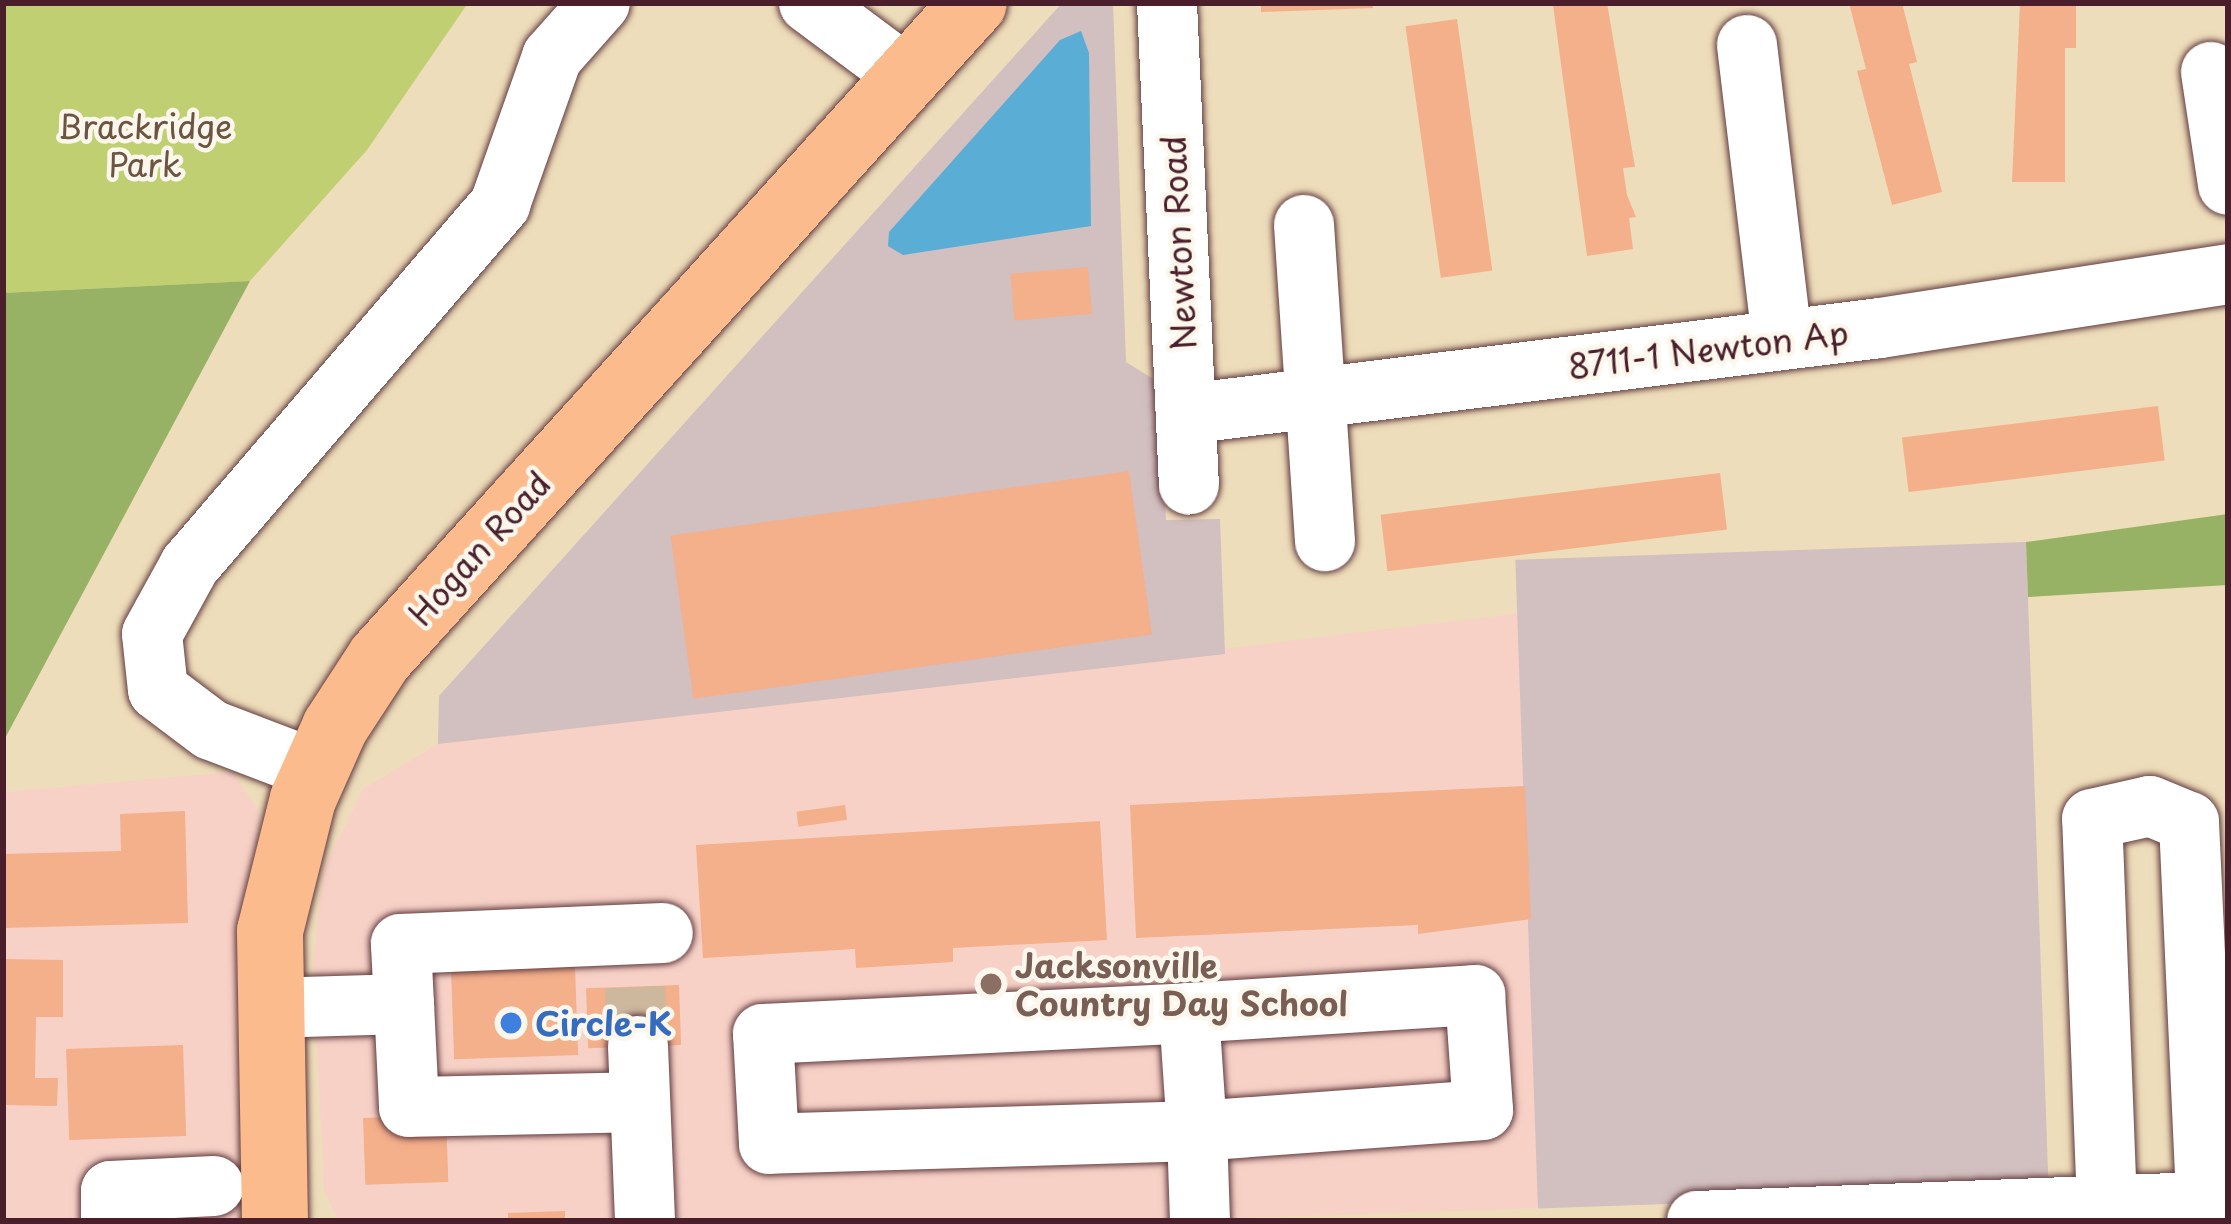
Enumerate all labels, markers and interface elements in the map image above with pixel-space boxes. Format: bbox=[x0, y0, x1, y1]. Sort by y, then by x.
park label: Brackridge Park bbox=[58, 106, 232, 184]
street label: Newton Road bbox=[1153, 135, 1203, 351]
street label: 8711-1 Newton Ap bbox=[1564, 312, 1852, 386]
street label: Hogan Road bbox=[400, 463, 558, 633]
place label: Jacksonville Country Day School bbox=[1015, 945, 1350, 1023]
marker: Jacksonville Country Day School bbox=[978, 971, 1004, 997]
place label: Circle-K bbox=[535, 1003, 672, 1043]
marker: Circle-K bbox=[498, 1010, 524, 1036]

